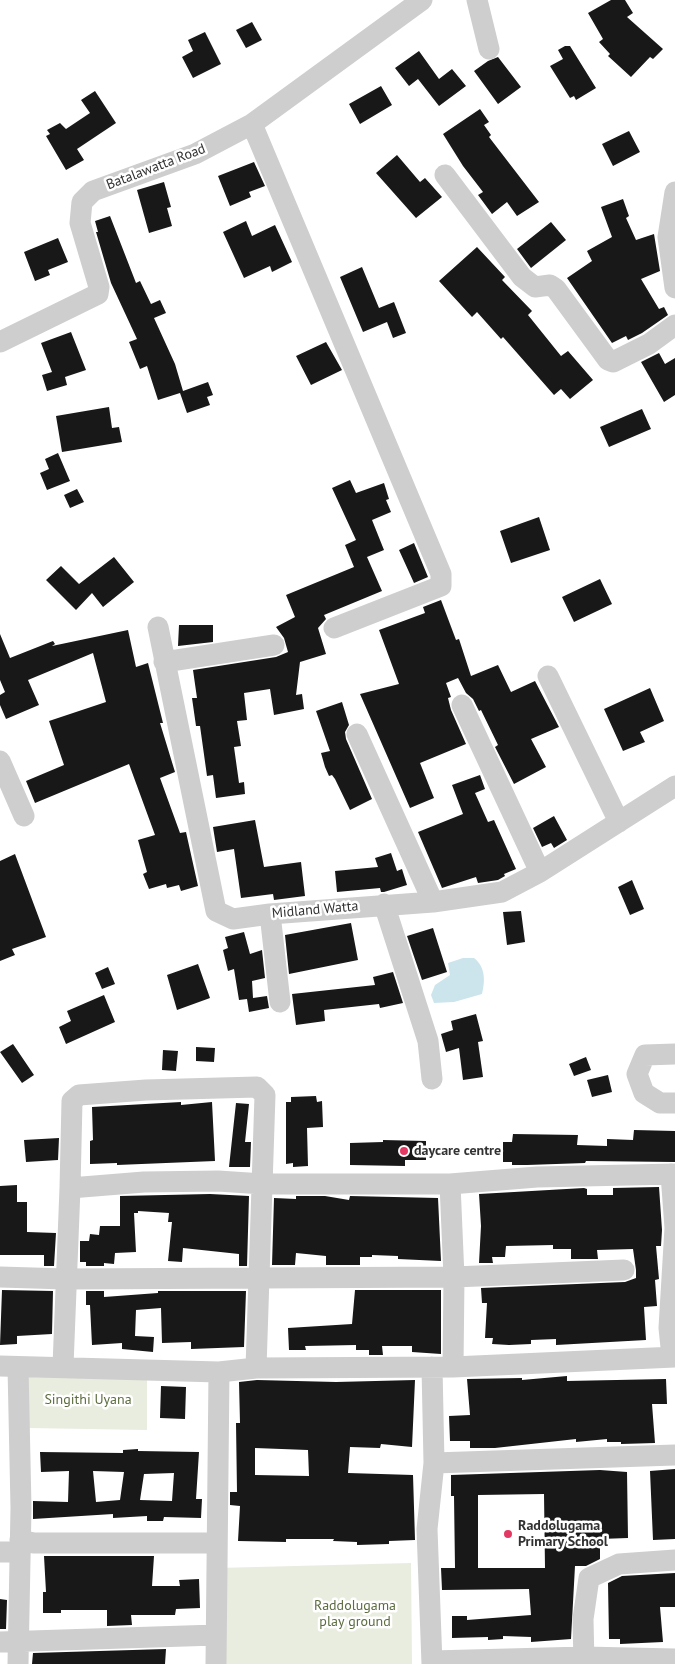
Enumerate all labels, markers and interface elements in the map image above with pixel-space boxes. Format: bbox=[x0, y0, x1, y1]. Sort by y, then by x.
street label: Batalawatta Road bbox=[104, 140, 208, 194]
street label: Midland Watta bbox=[271, 898, 359, 922]
place label: daycare centre bbox=[414, 1143, 501, 1159]
marker: daycare centre bbox=[398, 1145, 410, 1157]
park label: Singithi Uyana bbox=[44, 1392, 132, 1408]
place label: Raddolugama Primary School bbox=[518, 1518, 608, 1550]
marker: Raddolugama Primary School bbox=[502, 1528, 514, 1540]
park label: Raddolugama play ground bbox=[314, 1598, 396, 1630]

